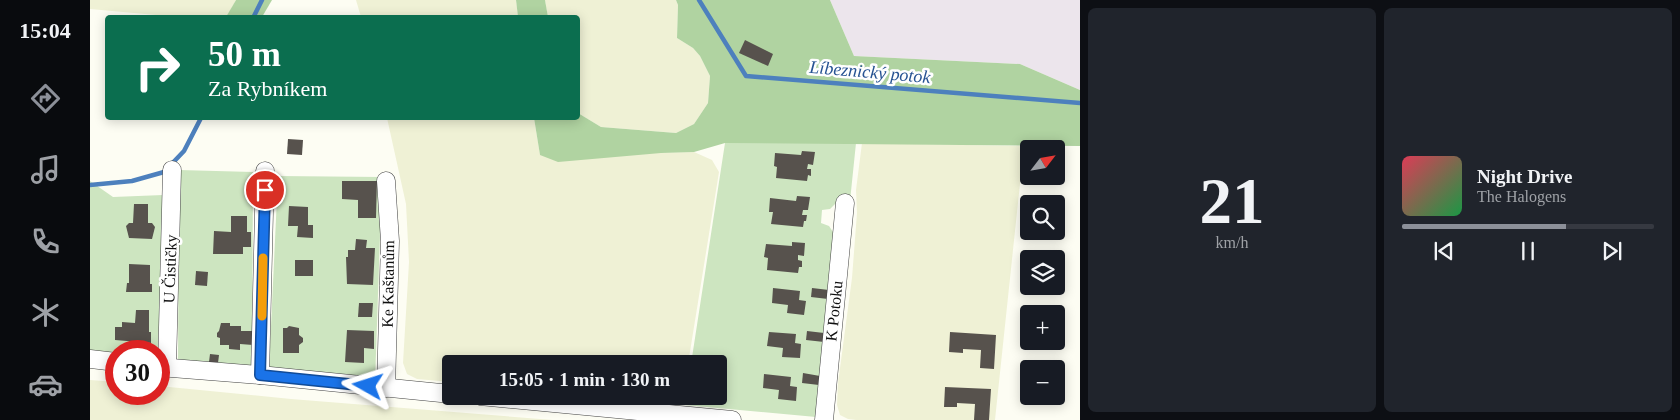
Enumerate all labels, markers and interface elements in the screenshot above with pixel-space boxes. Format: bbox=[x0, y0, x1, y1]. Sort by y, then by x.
text: 15:04 bbox=[19, 18, 71, 43]
icon: right bbox=[125, 35, 190, 100]
text: 50 m bbox=[208, 35, 281, 74]
water label: Líbeznický potok bbox=[808, 57, 932, 87]
text: Za Rybníkem bbox=[208, 76, 328, 101]
icon: directions bbox=[28, 81, 63, 116]
north arrow bbox=[1020, 140, 1065, 185]
map controls bbox=[1020, 140, 1065, 405]
icon: music bbox=[28, 152, 63, 187]
text: 21 bbox=[1200, 165, 1265, 237]
text: Night Drive bbox=[1477, 166, 1573, 187]
pin bbox=[244, 169, 286, 211]
icon: arrive bbox=[251, 176, 279, 204]
text: The Halogens bbox=[1477, 188, 1566, 205]
button: search bbox=[1020, 195, 1065, 240]
icon: phone bbox=[28, 224, 63, 259]
street label: U Čističky bbox=[159, 234, 181, 304]
text: km/h bbox=[1216, 234, 1248, 251]
icon: previous bbox=[1430, 237, 1458, 265]
icon: pause bbox=[1514, 237, 1542, 265]
icon: next bbox=[1598, 237, 1626, 265]
street label: Ke Kaštanům bbox=[379, 240, 397, 328]
button: layers bbox=[1020, 250, 1065, 295]
street label: K Potoku bbox=[822, 280, 846, 342]
icon: climate bbox=[28, 295, 63, 330]
button: + bbox=[1020, 305, 1065, 350]
speed limit sign: 30 bbox=[105, 340, 170, 405]
position arrow bbox=[341, 359, 393, 411]
button: − bbox=[1020, 360, 1065, 405]
icon: car bbox=[28, 367, 63, 402]
text: 15:05 · 1 min · 130 m bbox=[499, 369, 670, 390]

